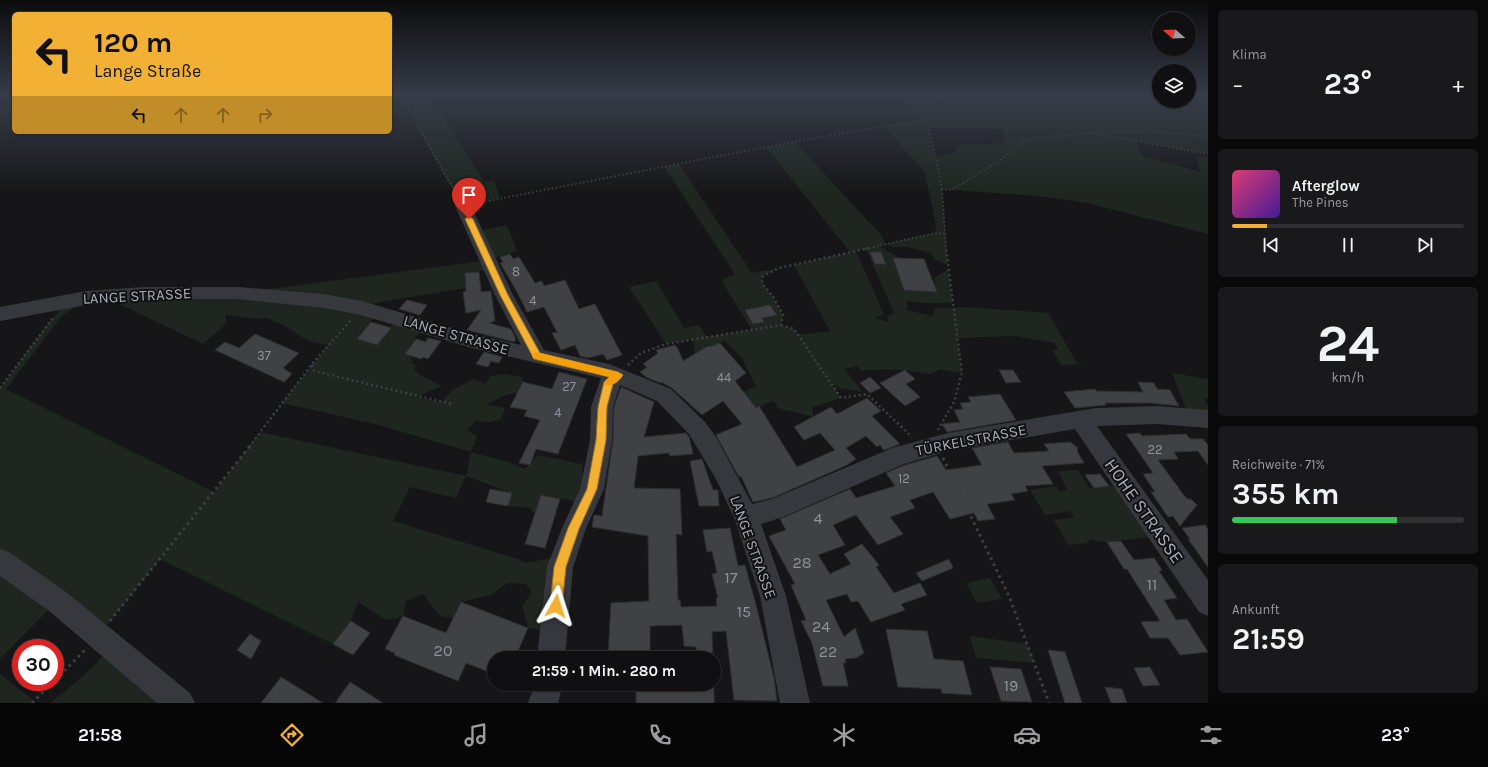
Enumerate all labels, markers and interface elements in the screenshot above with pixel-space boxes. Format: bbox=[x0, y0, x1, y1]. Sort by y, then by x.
north arrow bbox=[1152, 12, 1196, 56]
map controls bbox=[1152, 12, 1196, 108]
text: 120 m bbox=[94, 26, 172, 59]
icon: left bbox=[28, 28, 80, 80]
text: Klima bbox=[1232, 47, 1267, 62]
text: Lange Straße bbox=[94, 60, 201, 82]
button: layers bbox=[1152, 64, 1196, 108]
text: 23° bbox=[1324, 66, 1372, 102]
text: − bbox=[1232, 72, 1244, 98]
text: + bbox=[1452, 72, 1464, 98]
icon: left bbox=[128, 104, 150, 126]
icon: ahead bbox=[170, 104, 192, 126]
icon: ahead bbox=[212, 104, 234, 126]
icon: right bbox=[254, 104, 276, 126]
text: Afterglow bbox=[1292, 177, 1360, 195]
pin bbox=[452, 178, 486, 219]
icon: arrive bbox=[458, 184, 480, 206]
text: The Pines bbox=[1292, 195, 1349, 210]
icon: previous bbox=[1260, 234, 1282, 256]
icon: pause bbox=[1337, 234, 1359, 256]
icon: next bbox=[1414, 234, 1436, 256]
house number: 8 bbox=[512, 264, 520, 279]
street label: LANGE STRASSE bbox=[82, 284, 192, 308]
house number: 4 bbox=[529, 293, 537, 308]
street label: LANGE STRASSE bbox=[401, 311, 511, 359]
text: 24 bbox=[1317, 313, 1379, 374]
house number: 37 bbox=[257, 348, 271, 363]
house number: 44 bbox=[717, 370, 731, 385]
text: km/h bbox=[1332, 370, 1364, 385]
house number: 27 bbox=[562, 379, 576, 394]
house number: 4 bbox=[554, 405, 562, 420]
street label: TÜRKELSTRASSE bbox=[914, 420, 1028, 460]
house number: 22 bbox=[1147, 442, 1163, 457]
street label: HOHE STRASSE bbox=[1100, 454, 1188, 568]
text: Reichweite · 71% bbox=[1232, 457, 1325, 472]
house number: 12 bbox=[898, 471, 910, 486]
text: 355 km bbox=[1232, 476, 1339, 512]
street label: LANGE STRASSE bbox=[726, 493, 780, 601]
house number: 4 bbox=[814, 509, 823, 528]
house number: 28 bbox=[792, 553, 812, 572]
house number: 17 bbox=[725, 568, 738, 587]
house number: 11 bbox=[1147, 575, 1157, 594]
position arrow bbox=[535, 585, 577, 627]
house number: 15 bbox=[737, 602, 751, 621]
text: Ankunft bbox=[1232, 602, 1280, 617]
house number: 24 bbox=[812, 617, 830, 636]
text: 21:59 bbox=[1232, 621, 1305, 657]
speed limit sign: 30 bbox=[12, 639, 64, 691]
house number: 20 bbox=[434, 641, 452, 660]
house number: 22 bbox=[819, 642, 837, 661]
text: 21:59 · 1 Min. · 280 m bbox=[532, 662, 676, 680]
house number: 19 bbox=[1004, 676, 1018, 695]
icon: directions bbox=[278, 721, 306, 749]
icon: music bbox=[462, 721, 490, 749]
icon: phone bbox=[646, 721, 674, 749]
icon: climate bbox=[830, 721, 858, 749]
icon: car bbox=[1013, 721, 1041, 749]
icon: filters bbox=[1197, 721, 1225, 749]
text: 21:58 bbox=[78, 724, 122, 746]
text: 23° bbox=[1381, 724, 1410, 746]

